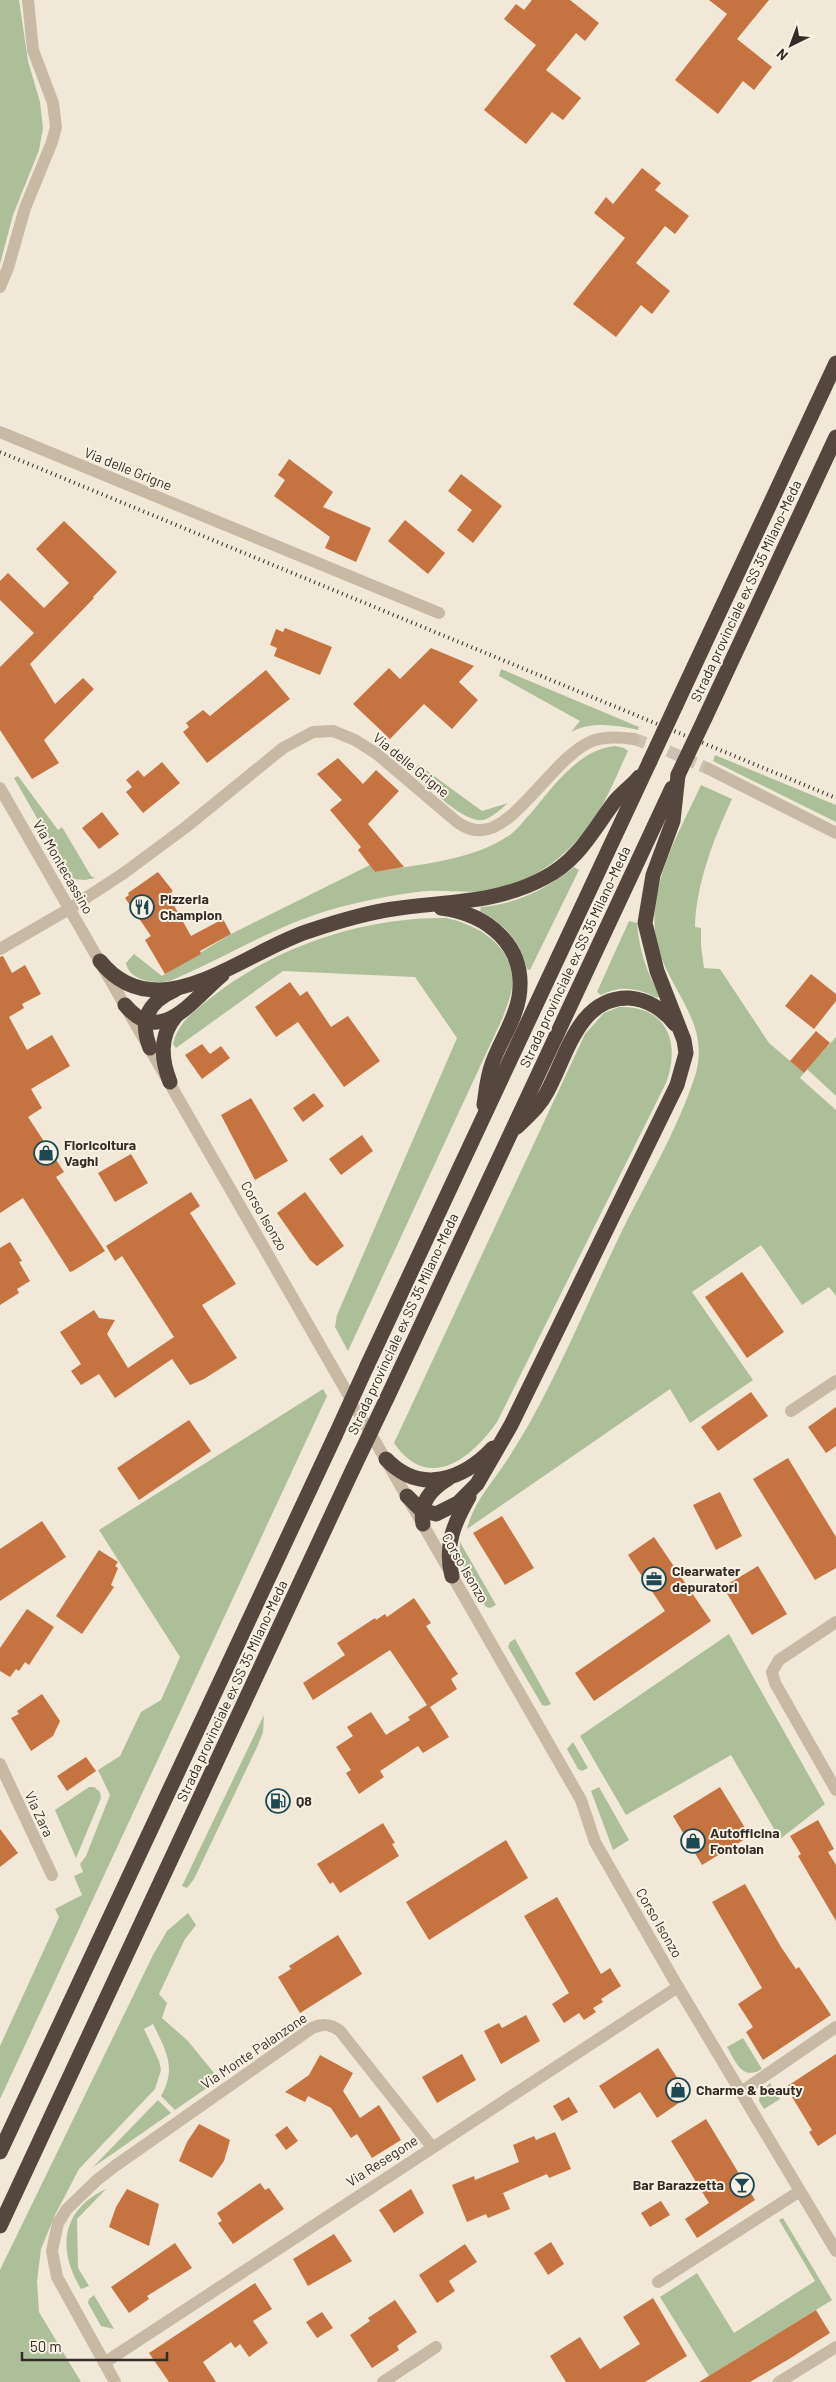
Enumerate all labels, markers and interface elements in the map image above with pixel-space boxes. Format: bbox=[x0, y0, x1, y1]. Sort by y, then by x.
north arrow bbox=[766, 20, 816, 70]
text: N bbox=[773, 46, 791, 64]
street label: Via delle Grigne bbox=[82, 443, 175, 494]
street label: Strada provinciale ex SS 35 Milano-Meda bbox=[687, 477, 804, 704]
street label: Via delle Grigne bbox=[370, 729, 453, 801]
street label: Via Montecassino bbox=[30, 817, 97, 917]
street label: Strada provinciale ex SS 35 Milano-Meda bbox=[516, 843, 633, 1070]
place label: Pizzeria Champion bbox=[160, 890, 222, 923]
restaurant icon: Pizzeria Champion bbox=[129, 894, 155, 920]
place label: Floricoltura Vaghi bbox=[64, 1136, 136, 1169]
shop icon: Floricoltura Vaghi bbox=[33, 1140, 59, 1166]
street label: Corso Isonzo bbox=[238, 1178, 291, 1254]
street label: Strada provinciale ex SS 35 Milano-Meda bbox=[344, 1210, 461, 1437]
street label: Corso Isonzo bbox=[439, 1530, 492, 1606]
place label: Clearwater depuratori bbox=[672, 1562, 741, 1595]
office icon: Clearwater depuratori bbox=[641, 1566, 667, 1592]
street label: Strada provinciale ex SS 35 Milano-Meda bbox=[173, 1577, 290, 1804]
street label: Via Zara bbox=[21, 1788, 57, 1840]
fuel station icon: Q8 bbox=[265, 1788, 291, 1814]
place label: Q8 bbox=[296, 1792, 312, 1809]
place label: Autofficina Fontolan bbox=[710, 1824, 780, 1857]
shop icon: Autofficina Fontolan bbox=[680, 1828, 706, 1854]
street label: Corso Isonzo bbox=[633, 1885, 686, 1961]
street label: Via Monte Palanzone bbox=[197, 2009, 310, 2092]
shop icon: Charme & beauty bbox=[665, 2077, 691, 2103]
place label: Charme & beauty bbox=[696, 2081, 803, 2098]
street label: Via Resegone bbox=[343, 2131, 421, 2190]
bar icon: Bar Barazzetta bbox=[729, 2172, 755, 2198]
place label: Bar Barazzetta bbox=[633, 2176, 724, 2193]
scale bar bbox=[22, 2330, 168, 2362]
text: 50 m bbox=[30, 2337, 62, 2355]

